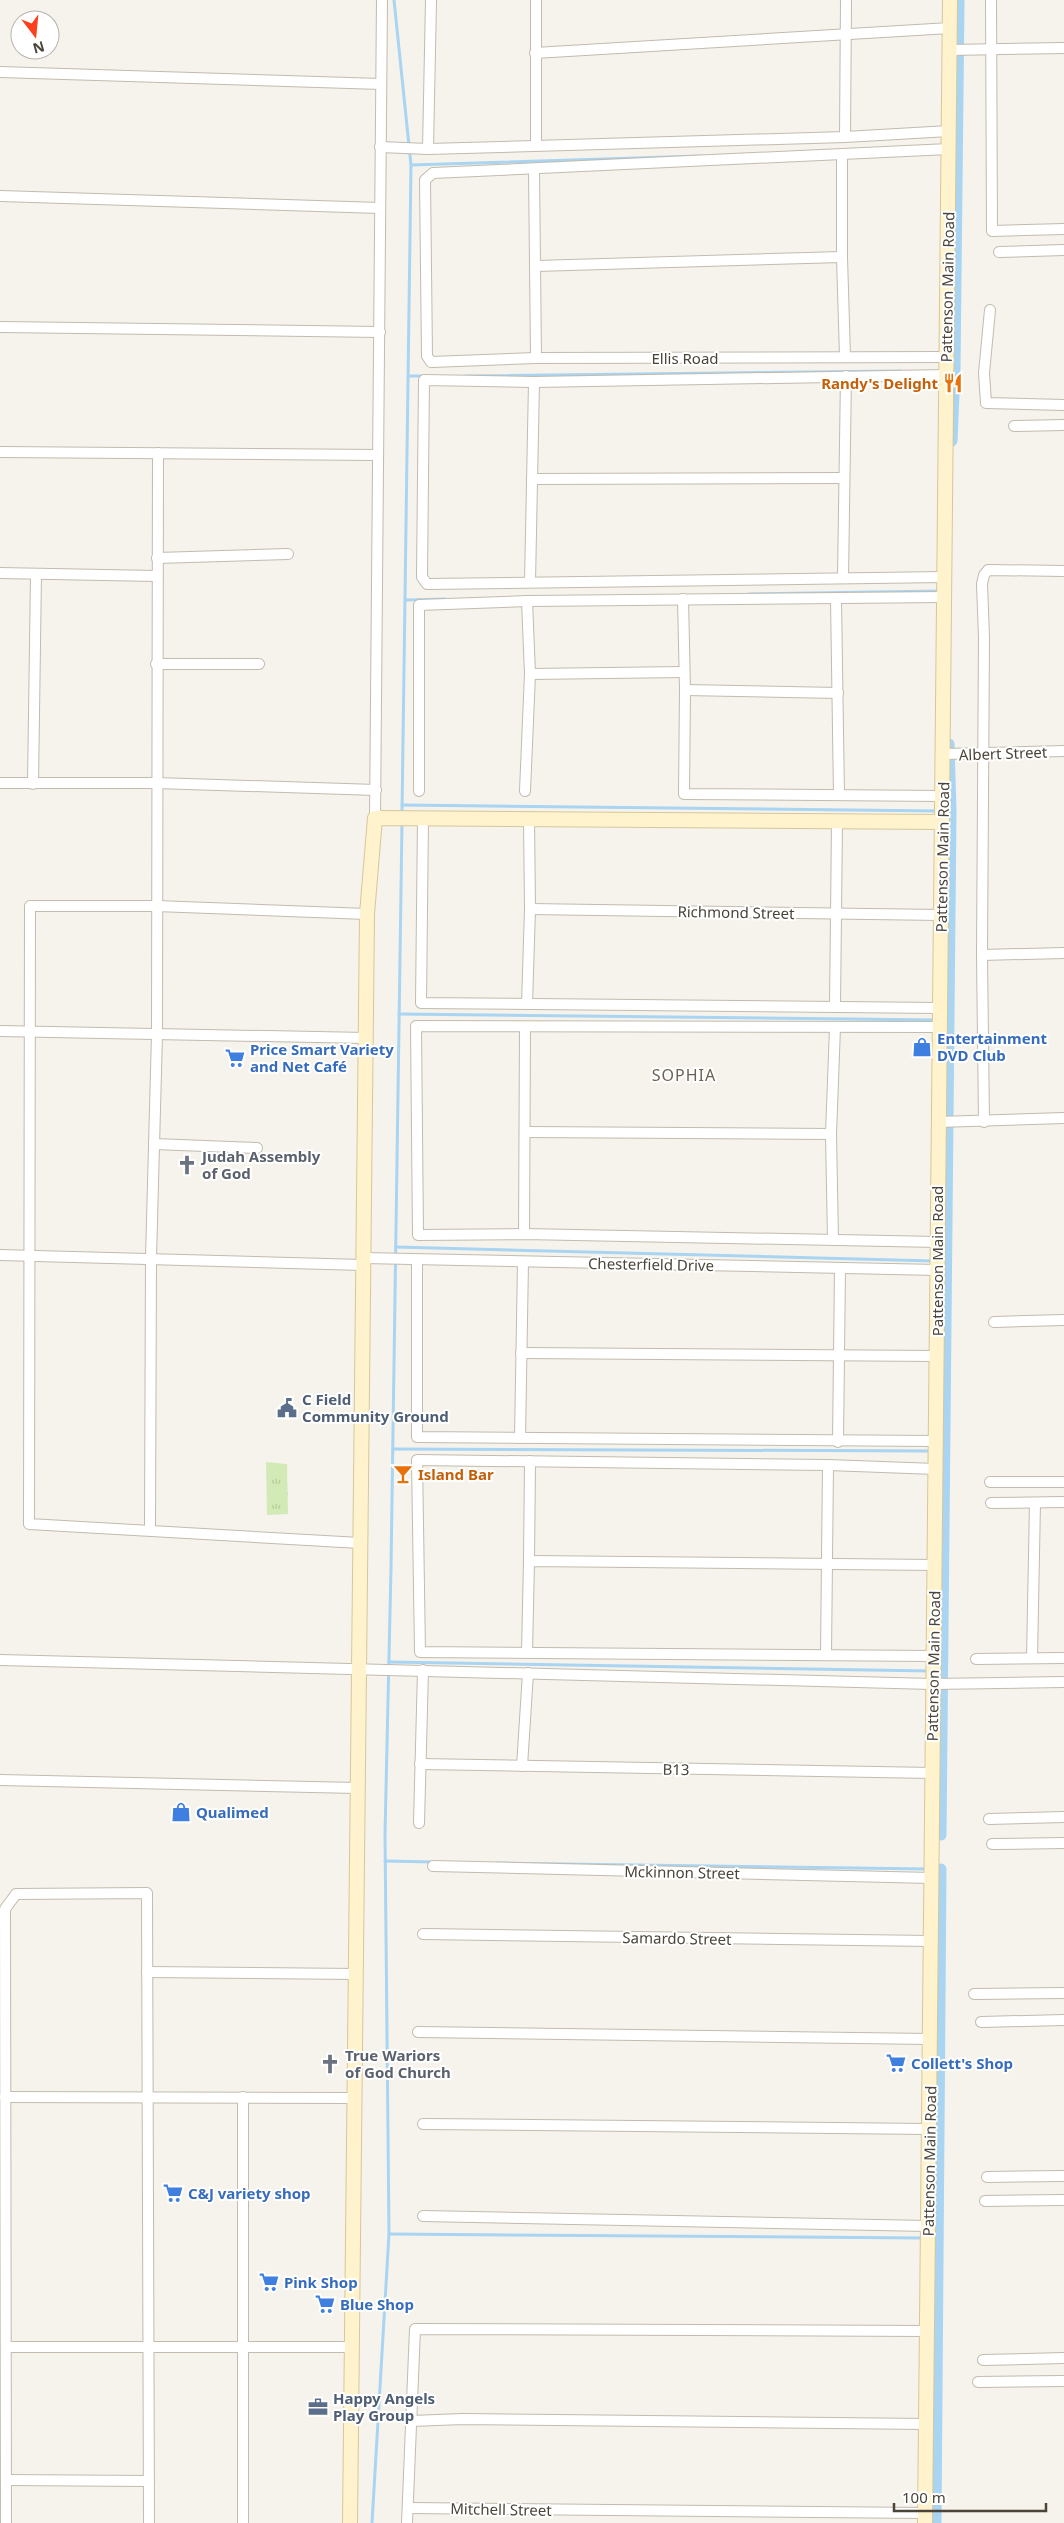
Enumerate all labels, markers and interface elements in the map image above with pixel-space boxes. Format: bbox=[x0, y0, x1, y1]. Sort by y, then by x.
north arrow bbox=[10, 10, 60, 60]
text: N bbox=[31, 37, 47, 59]
street label: Pattenson Main Road bbox=[936, 212, 958, 362]
street label: Ellis Road bbox=[651, 348, 719, 368]
restaurant icon: Randy's Delight bbox=[942, 372, 964, 394]
place label: Randy's Delight bbox=[821, 373, 938, 393]
street label: Albert Street bbox=[958, 741, 1048, 765]
street label: Pattenson Main Road bbox=[931, 782, 953, 932]
street label: Richmond Street bbox=[677, 901, 795, 923]
place label: Entertainment DVD Club bbox=[937, 1028, 1047, 1065]
shop icon: Entertainment DVD Club bbox=[911, 1036, 933, 1058]
place label: Price Smart Variety and Net Café bbox=[250, 1039, 394, 1076]
supermarket icon: Price Smart Variety and Net Café bbox=[224, 1047, 246, 1069]
district label: SOPHIA bbox=[652, 1064, 716, 1086]
place label: Judah Assembly of God bbox=[200, 1146, 321, 1183]
church icon: Judah Assembly of God bbox=[176, 1154, 198, 1176]
street label: Pattenson Main Road bbox=[927, 1186, 947, 1336]
street label: Chesterfield Drive bbox=[588, 1253, 714, 1275]
place label: C Field Community Ground bbox=[302, 1389, 449, 1426]
public building icon: C Field Community Ground bbox=[276, 1397, 298, 1419]
bar icon: Island Bar bbox=[392, 1463, 414, 1485]
place label: Island Bar bbox=[418, 1464, 494, 1484]
street label: Pattenson Main Road bbox=[922, 1591, 944, 1741]
street label: B13 bbox=[662, 1759, 690, 1779]
shop icon: Qualimed bbox=[170, 1801, 192, 1823]
place label: Qualimed bbox=[196, 1802, 269, 1822]
street label: Mckinnon Street bbox=[624, 1861, 740, 1883]
street label: Samardo Street bbox=[622, 1927, 732, 1949]
place label: True Wariors of God Church bbox=[345, 2045, 451, 2082]
supermarket icon: Collett's Shop bbox=[885, 2052, 907, 2074]
church icon: True Wariors of God Church bbox=[319, 2053, 341, 2075]
place label: Collett's Shop bbox=[911, 2053, 1013, 2073]
street label: Pattenson Main Road bbox=[918, 2086, 940, 2236]
supermarket icon: C&J variety shop bbox=[162, 2182, 184, 2204]
place label: C&J variety shop bbox=[188, 2183, 311, 2203]
supermarket icon: Pink Shop bbox=[258, 2271, 280, 2293]
place label: Pink Shop bbox=[284, 2272, 358, 2292]
supermarket icon: Blue Shop bbox=[314, 2293, 336, 2315]
place label: Blue Shop bbox=[340, 2294, 414, 2314]
place label: Happy Angels Play Group bbox=[333, 2388, 435, 2425]
office icon: Happy Angels Play Group bbox=[307, 2396, 329, 2418]
scale bar bbox=[894, 2480, 1046, 2512]
text: 100 m bbox=[902, 2487, 946, 2507]
street label: Mitchell Street bbox=[450, 2498, 552, 2520]

